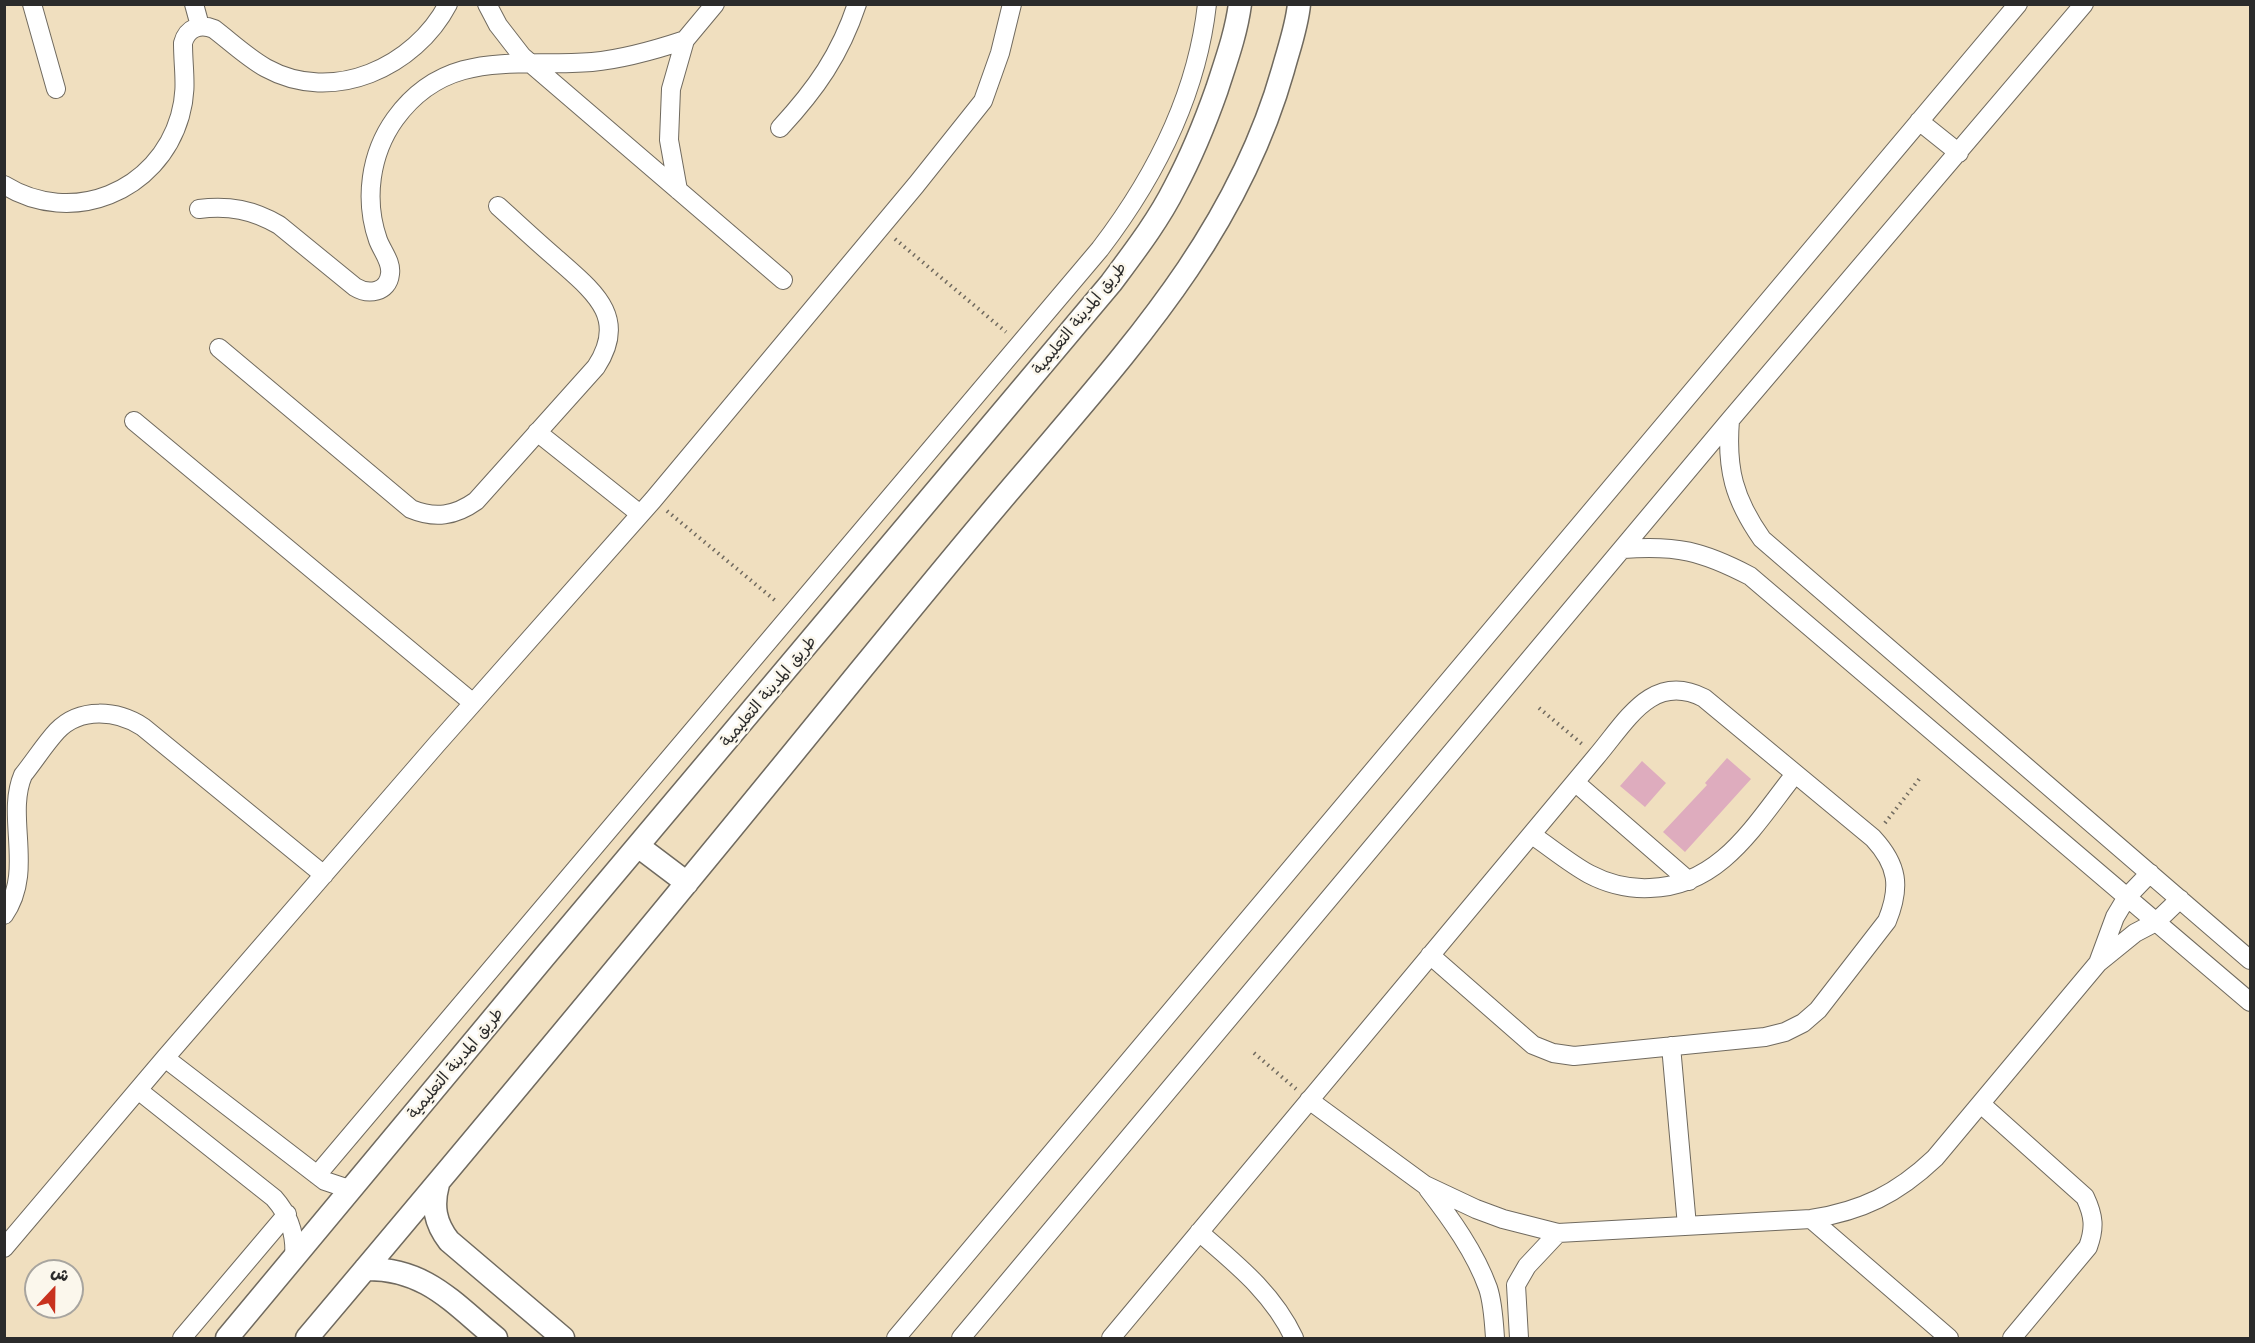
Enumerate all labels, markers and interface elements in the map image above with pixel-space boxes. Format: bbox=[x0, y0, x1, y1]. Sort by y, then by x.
street label: طريق المدينة التعليمية bbox=[1029, 259, 1131, 379]
street label: طريق المدينة التعليمية bbox=[717, 633, 821, 751]
street label: طريق المدينة التعليمية bbox=[404, 1005, 508, 1123]
north arrow bbox=[24, 1259, 84, 1319]
text: ش bbox=[48, 1261, 72, 1287]

